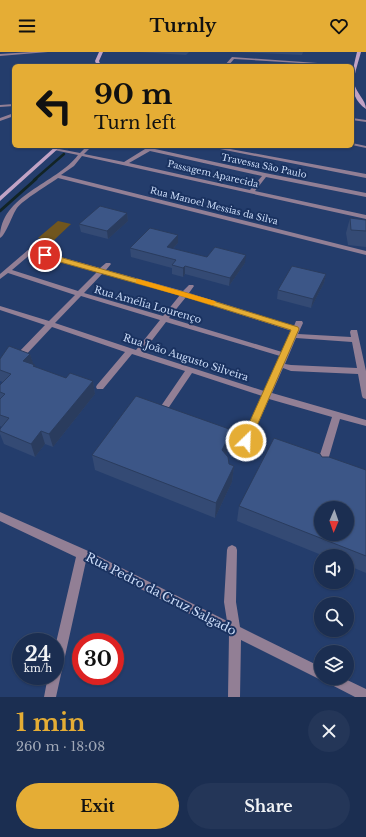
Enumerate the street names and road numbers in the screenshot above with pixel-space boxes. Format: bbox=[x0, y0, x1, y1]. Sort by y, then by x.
street label: Travessa São Paulo bbox=[220, 151, 308, 180]
street label: Passagem Aparecida bbox=[167, 158, 260, 189]
street label: Rua Manoel Messias da Silva bbox=[149, 184, 279, 227]
street label: Rua Amélia Lourenço bbox=[93, 283, 204, 326]
street label: Rua João Augusto Silveira bbox=[122, 331, 250, 384]
street label: Rua Pedro da Cruz Salgado bbox=[83, 549, 239, 638]

